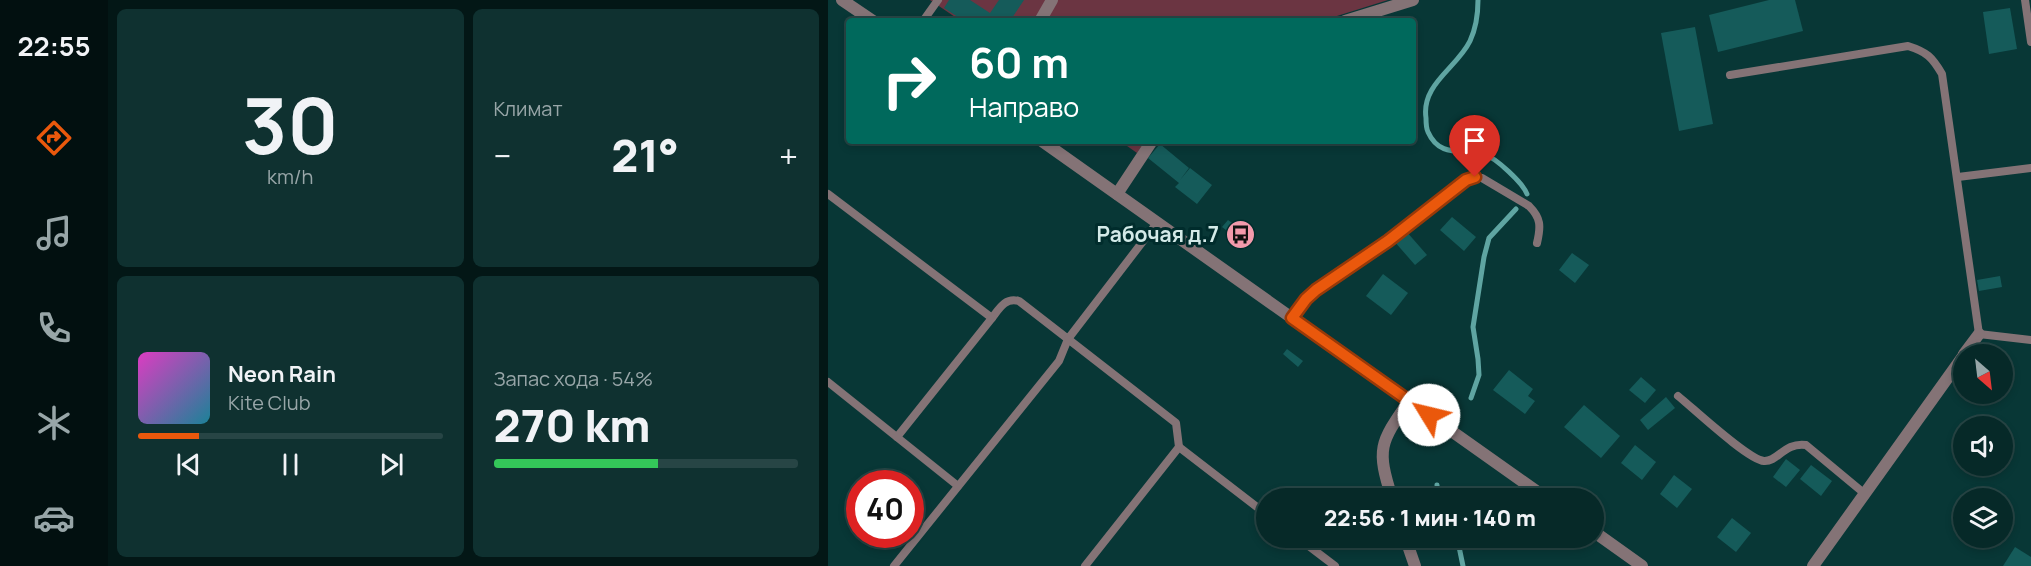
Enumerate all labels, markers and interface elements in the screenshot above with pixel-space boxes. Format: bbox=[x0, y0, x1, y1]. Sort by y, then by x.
text: 22:55 bbox=[17, 27, 91, 64]
text: 60 m bbox=[969, 33, 1069, 91]
icon: right bbox=[870, 42, 948, 120]
text: 30 bbox=[242, 71, 339, 177]
text: Направо bbox=[969, 88, 1079, 125]
text: Климат bbox=[494, 95, 563, 122]
pin bbox=[1449, 115, 1500, 177]
icon: directions bbox=[33, 117, 75, 159]
text: 21° bbox=[611, 124, 679, 186]
icon: arrive bbox=[1458, 124, 1491, 157]
text: − bbox=[494, 133, 511, 178]
text: + bbox=[779, 133, 798, 178]
text: km/h bbox=[267, 163, 314, 190]
icon: music bbox=[33, 212, 75, 254]
bus stop icon: Рабочая д.7 bbox=[1224, 218, 1256, 250]
place label: Рабочая д.7 bbox=[1096, 220, 1219, 248]
icon: phone bbox=[33, 307, 75, 349]
north arrow bbox=[1953, 344, 2013, 404]
map controls bbox=[1953, 344, 2013, 548]
text: Neon Rain bbox=[228, 359, 336, 389]
text: Запас хода · 54% bbox=[494, 365, 653, 392]
position arrow bbox=[1397, 383, 1461, 447]
text: Kite Club bbox=[228, 389, 311, 416]
text: 270 km bbox=[494, 394, 651, 456]
icon: climate bbox=[33, 402, 75, 444]
button: sound bbox=[1953, 416, 2013, 476]
icon: previous bbox=[172, 448, 205, 481]
icon: pause bbox=[274, 448, 307, 481]
icon: next bbox=[375, 448, 408, 481]
speed limit sign: 40 bbox=[846, 470, 924, 548]
button: layers bbox=[1953, 488, 2013, 548]
icon: car bbox=[33, 497, 75, 539]
text: 22:56 · 1 мин · 140 m bbox=[1324, 503, 1536, 533]

